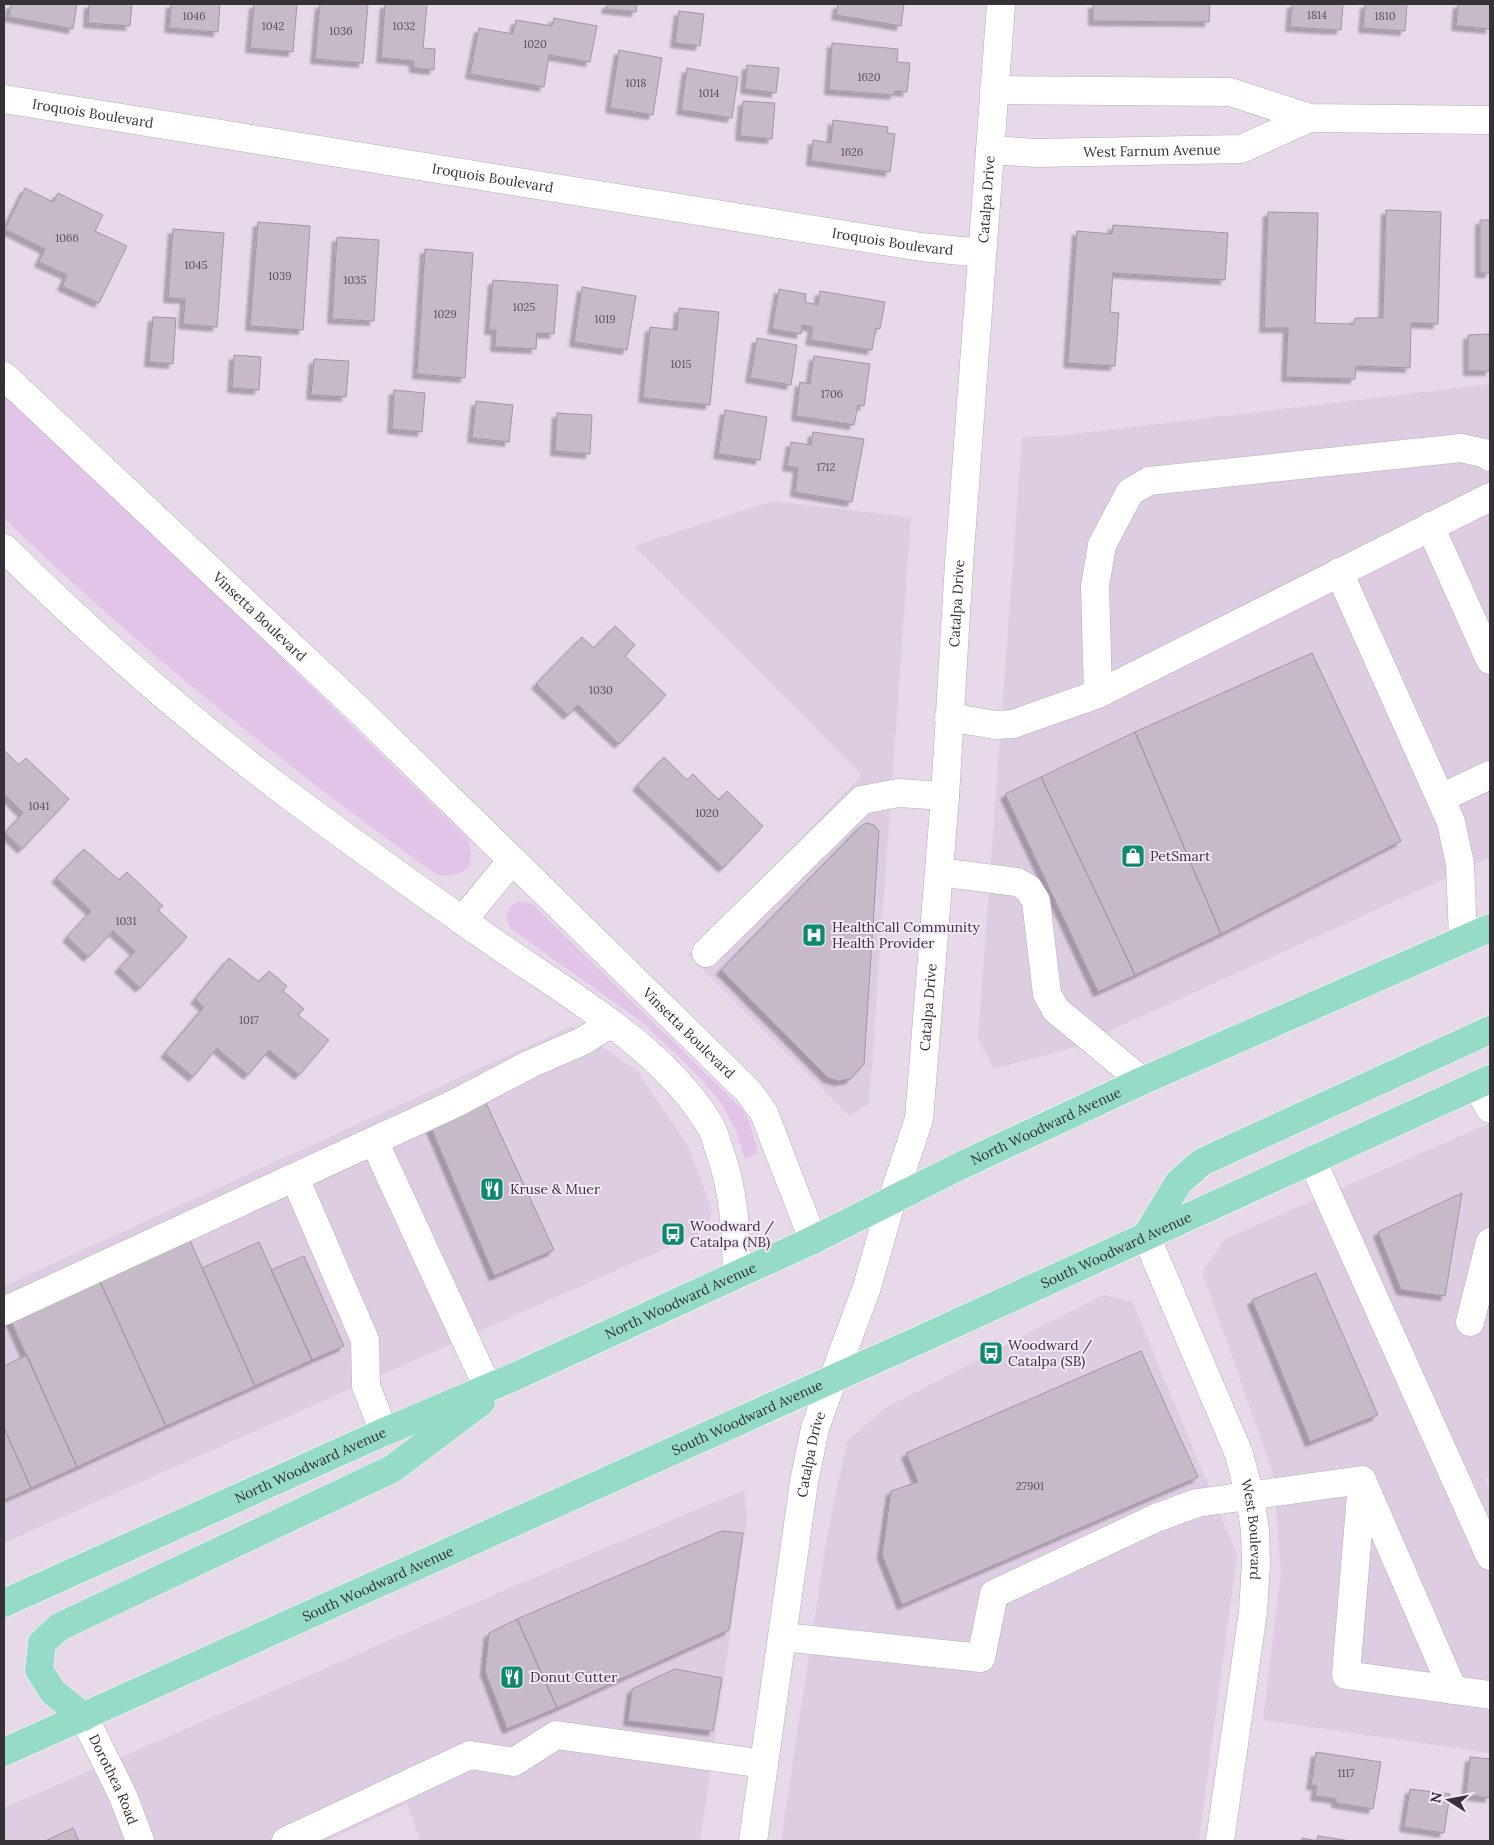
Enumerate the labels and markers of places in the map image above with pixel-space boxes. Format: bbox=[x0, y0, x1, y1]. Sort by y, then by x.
shop icon: PetSmart bbox=[1120, 843, 1146, 869]
place label: PetSmart bbox=[1150, 847, 1211, 865]
place label: HealthCall Community Health Provider bbox=[832, 918, 981, 952]
hospital icon: HealthCall Community Health Provider bbox=[801, 922, 827, 948]
restaurant icon: Kruse & Muer bbox=[479, 1176, 505, 1202]
place label: Kruse & Muer bbox=[510, 1180, 600, 1198]
place label: Woodward / Catalpa (NB) bbox=[690, 1217, 774, 1251]
bus stop icon: Woodward / Catalpa (NB) bbox=[660, 1221, 686, 1247]
place label: Woodward / Catalpa (SB) bbox=[1008, 1336, 1092, 1370]
bus stop icon: Woodward / Catalpa (SB) bbox=[978, 1340, 1004, 1366]
restaurant icon: Donut Cutter bbox=[499, 1664, 525, 1690]
place label: Donut Cutter bbox=[530, 1668, 617, 1686]

